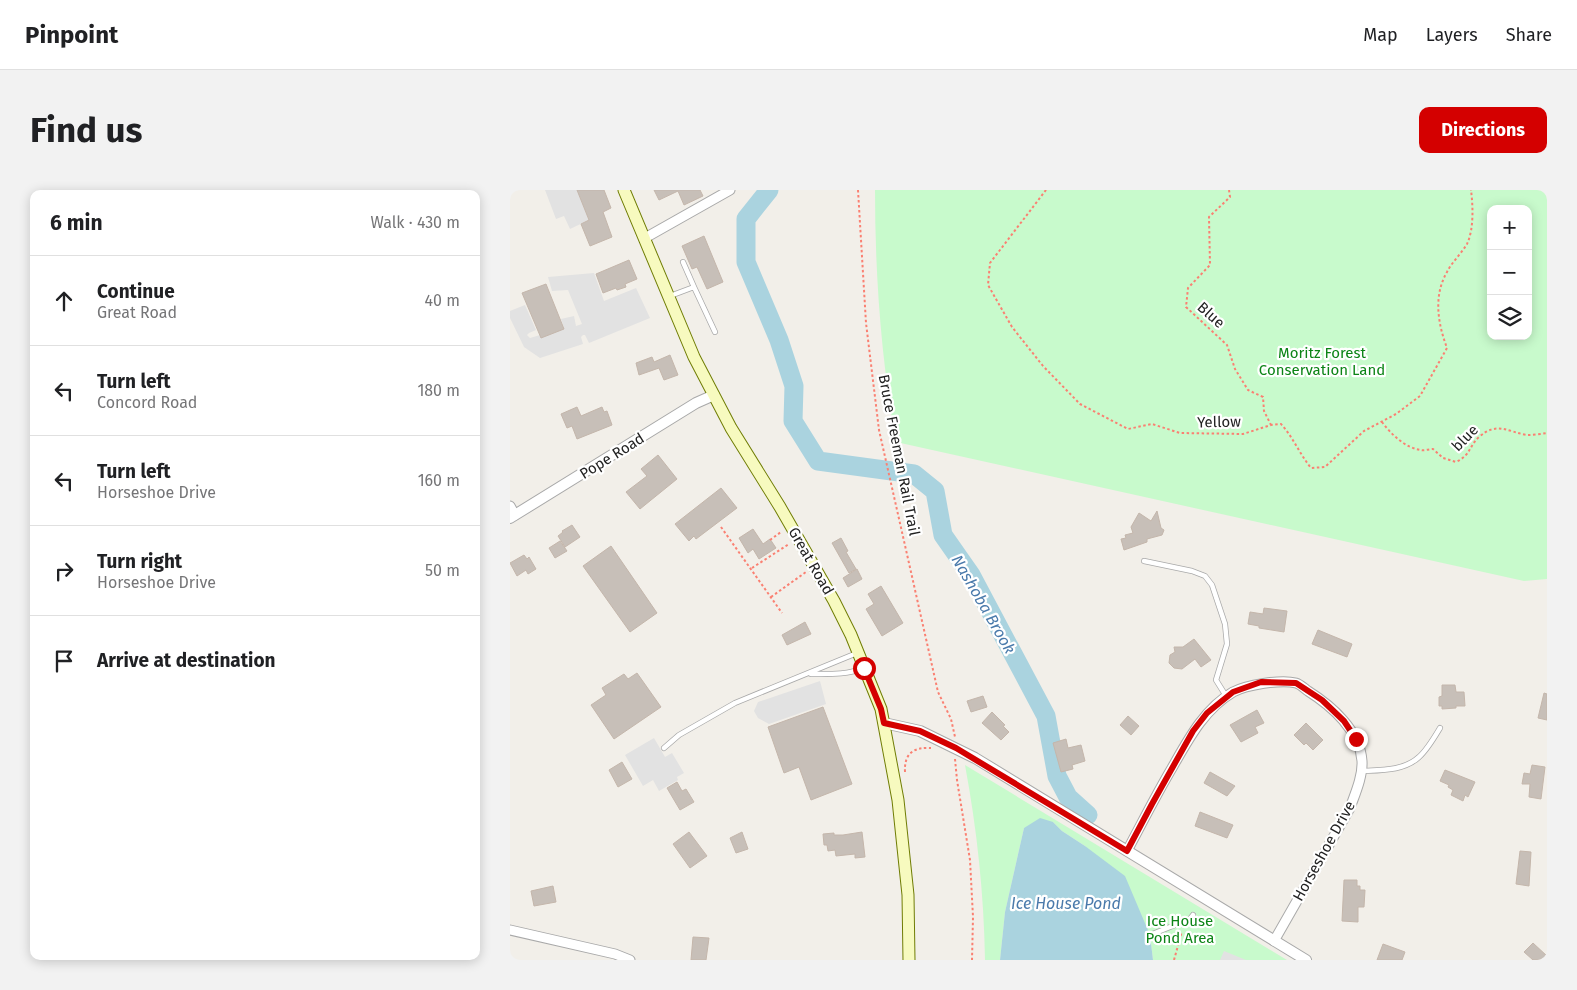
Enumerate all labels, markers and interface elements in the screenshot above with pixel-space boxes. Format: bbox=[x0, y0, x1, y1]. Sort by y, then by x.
text: Pinpoint bbox=[25, 21, 118, 49]
text: Map bbox=[1363, 24, 1398, 46]
text: Layers bbox=[1426, 24, 1478, 46]
text: Share bbox=[1506, 24, 1552, 46]
button: Directions bbox=[1419, 107, 1547, 153]
text: Find us bbox=[30, 109, 142, 151]
map controls bbox=[1487, 205, 1532, 340]
button: + bbox=[1487, 205, 1532, 250]
text: 6 min bbox=[50, 210, 103, 236]
text: Walk · 430 m bbox=[370, 213, 460, 232]
button: − bbox=[1487, 250, 1532, 295]
text: Continue bbox=[97, 280, 175, 303]
icon: ahead bbox=[50, 287, 78, 315]
text: 40 m bbox=[425, 291, 460, 310]
button: layers bbox=[1487, 295, 1532, 340]
street label: Blue bbox=[1194, 298, 1228, 332]
text: Great Road bbox=[97, 303, 177, 322]
park label: Moritz Forest Conservation Land bbox=[1259, 344, 1385, 379]
text: Turn left bbox=[97, 370, 171, 393]
street label: Bruce Freeman Rail Trail bbox=[875, 373, 924, 538]
icon: left bbox=[50, 377, 78, 405]
text: 180 m bbox=[417, 381, 460, 400]
text: Concord Road bbox=[97, 393, 197, 412]
street label: Yellow bbox=[1197, 413, 1241, 431]
street label: blue bbox=[1448, 421, 1482, 455]
street label: Pope Road bbox=[576, 429, 648, 483]
text: Turn left bbox=[97, 460, 171, 483]
icon: left bbox=[50, 467, 78, 495]
text: 160 m bbox=[418, 471, 460, 490]
text: Horseshoe Drive bbox=[97, 483, 216, 502]
street label: Great Road bbox=[784, 524, 838, 598]
text: Turn right bbox=[97, 550, 182, 573]
water label: Nashoba Brook bbox=[948, 552, 1020, 657]
icon: right bbox=[50, 557, 78, 585]
text: 50 m bbox=[425, 561, 460, 580]
text: Horseshoe Drive bbox=[97, 573, 216, 592]
icon: arrive bbox=[50, 647, 78, 675]
text: Arrive at destination bbox=[97, 649, 276, 672]
route start bbox=[853, 657, 876, 680]
route end bbox=[1345, 728, 1368, 751]
street label: Horseshoe Drive bbox=[1289, 798, 1359, 904]
water label: Ice House Pond bbox=[1011, 894, 1121, 913]
park label: Ice House Pond Area bbox=[1146, 912, 1214, 947]

